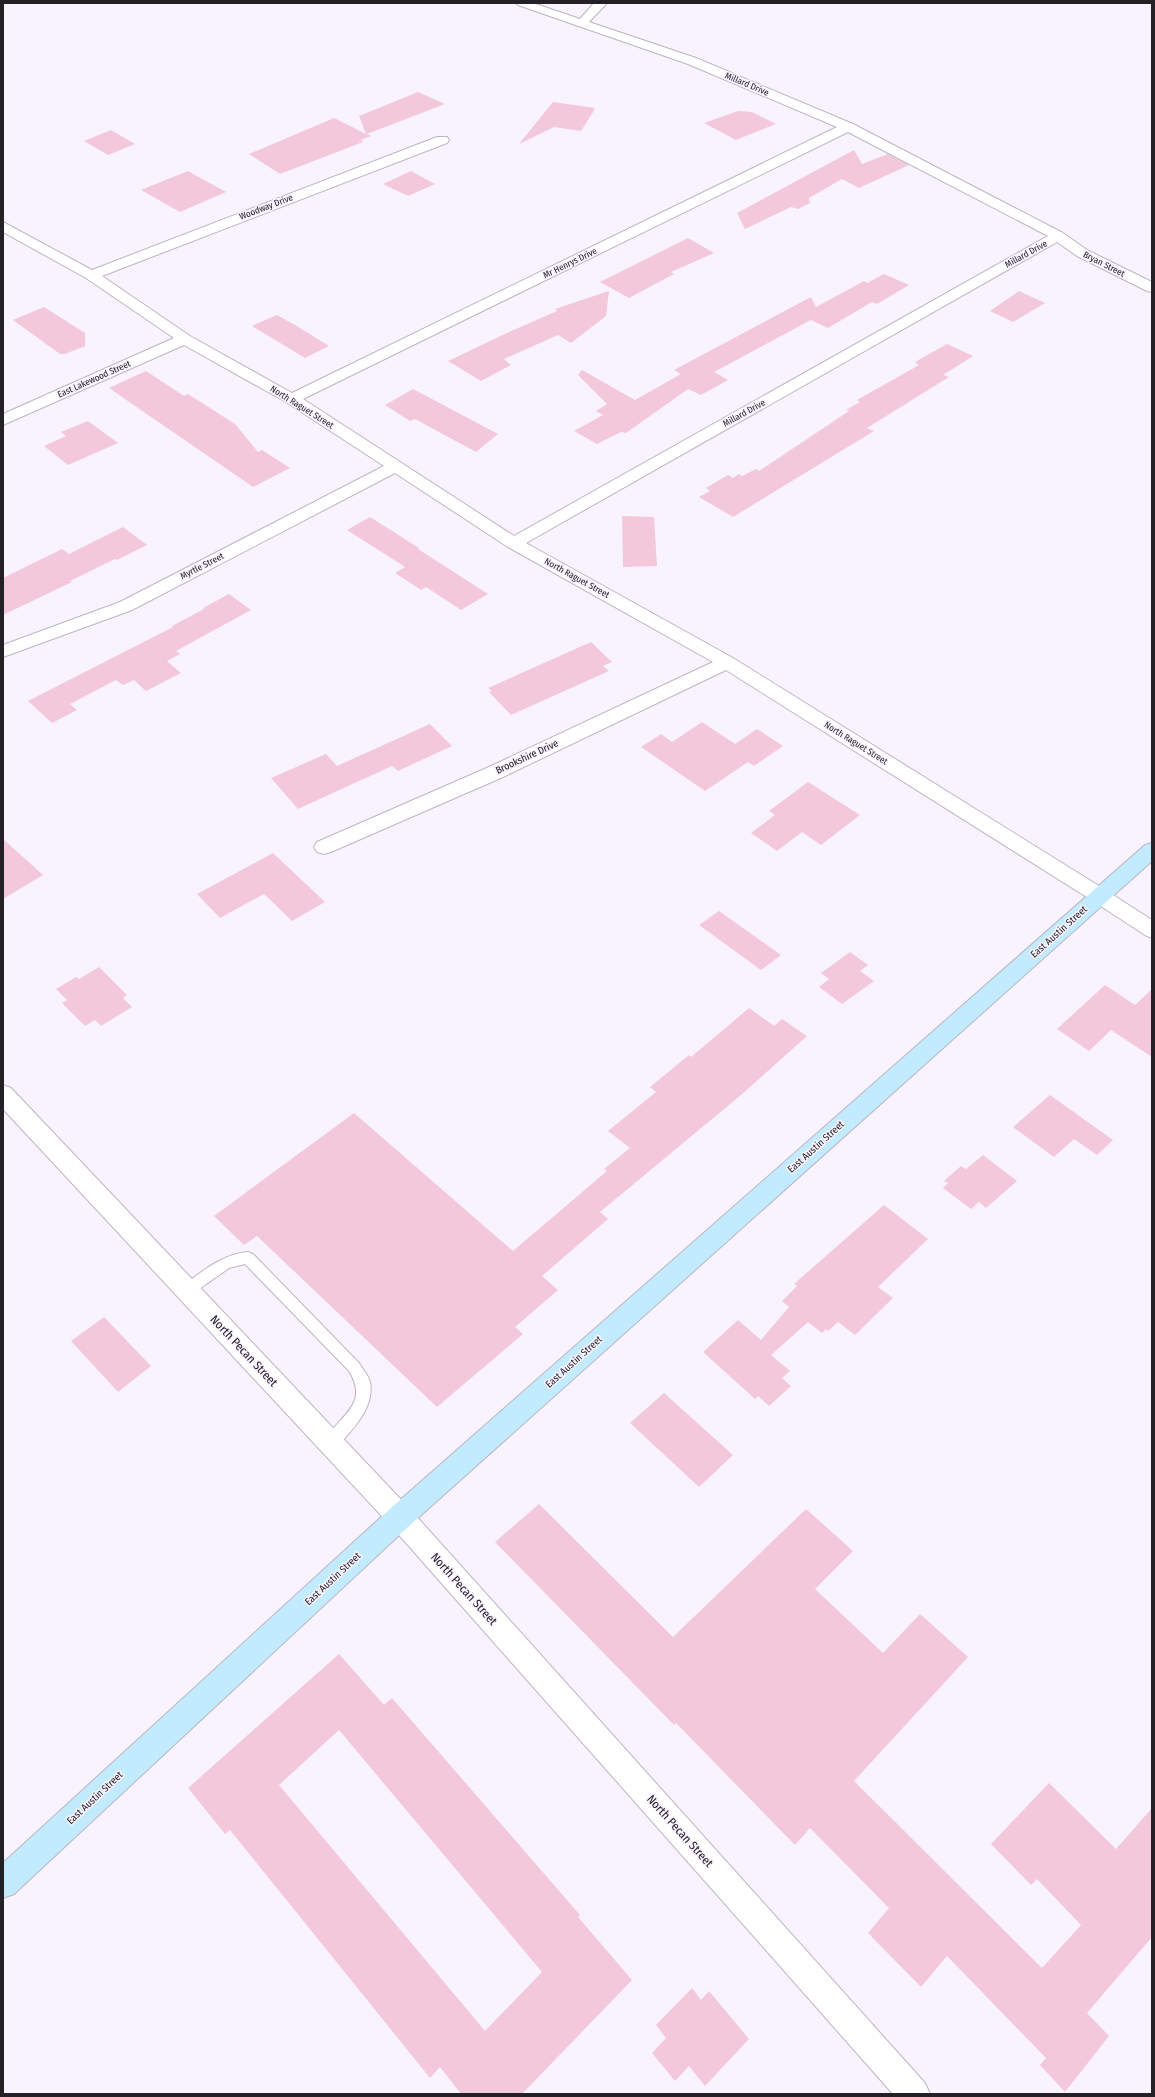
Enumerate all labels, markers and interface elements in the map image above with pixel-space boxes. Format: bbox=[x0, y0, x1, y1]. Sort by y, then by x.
street label: Millard Drive bbox=[724, 70, 771, 98]
street label: Woodway Drive bbox=[238, 192, 295, 222]
street label: Millard Drive bbox=[1003, 238, 1049, 270]
street label: Mr Henrys Drive bbox=[542, 245, 599, 280]
street label: Bryan Street bbox=[1082, 249, 1127, 279]
street label: East Lakewood Street bbox=[56, 358, 132, 400]
street label: North Raguet Street bbox=[268, 383, 336, 431]
street label: Millard Drive bbox=[721, 397, 767, 429]
street label: Myrtle Street bbox=[179, 551, 225, 581]
street label: North Raguet Street bbox=[543, 556, 611, 600]
street label: North Raguet Street bbox=[822, 719, 890, 767]
street label: Brookshire Drive bbox=[494, 737, 560, 777]
street label: East Austin Street bbox=[1028, 903, 1090, 961]
street label: East Austin Street bbox=[785, 1118, 847, 1176]
street label: North Pecan Street bbox=[207, 1312, 281, 1390]
street label: East Austin Street bbox=[543, 1333, 605, 1391]
street label: East Austin Street bbox=[303, 1550, 364, 1608]
street label: North Pecan Street bbox=[428, 1550, 500, 1628]
street label: East Austin Street bbox=[65, 1769, 126, 1827]
street label: North Pecan Street bbox=[644, 1792, 716, 1870]

